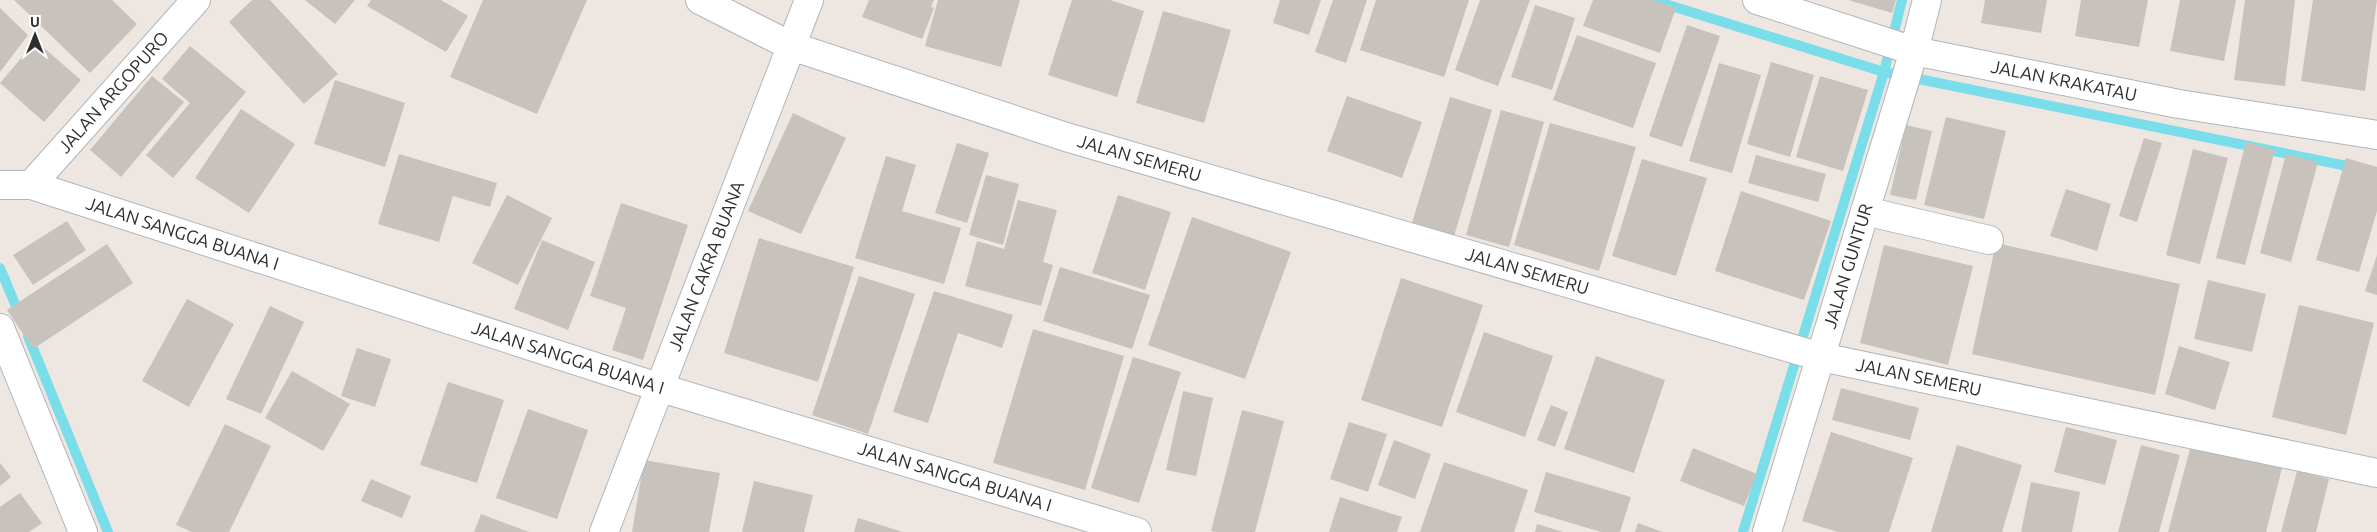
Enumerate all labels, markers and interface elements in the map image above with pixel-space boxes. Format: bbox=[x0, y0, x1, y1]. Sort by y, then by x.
north arrow bbox=[10, 10, 60, 60]
text: U bbox=[30, 14, 40, 30]
street label: JALAN ARGOPURO bbox=[53, 27, 172, 157]
street label: JALAN KRAKATAU bbox=[1989, 56, 2139, 104]
street label: JALAN SEMERU bbox=[1075, 130, 1204, 185]
street label: JALAN CAKRA BUANA bbox=[664, 178, 747, 354]
street label: JALAN SANGGA BUANA I bbox=[84, 192, 282, 273]
street label: JALAN GUNTUR bbox=[1819, 201, 1876, 331]
street label: JALAN SEMERU bbox=[1463, 243, 1592, 298]
street label: JALAN SANGGA BUANA I bbox=[469, 317, 667, 397]
street label: JALAN SEMERU bbox=[1855, 354, 1984, 399]
street label: JALAN SANGGA BUANA I bbox=[856, 437, 1054, 515]

